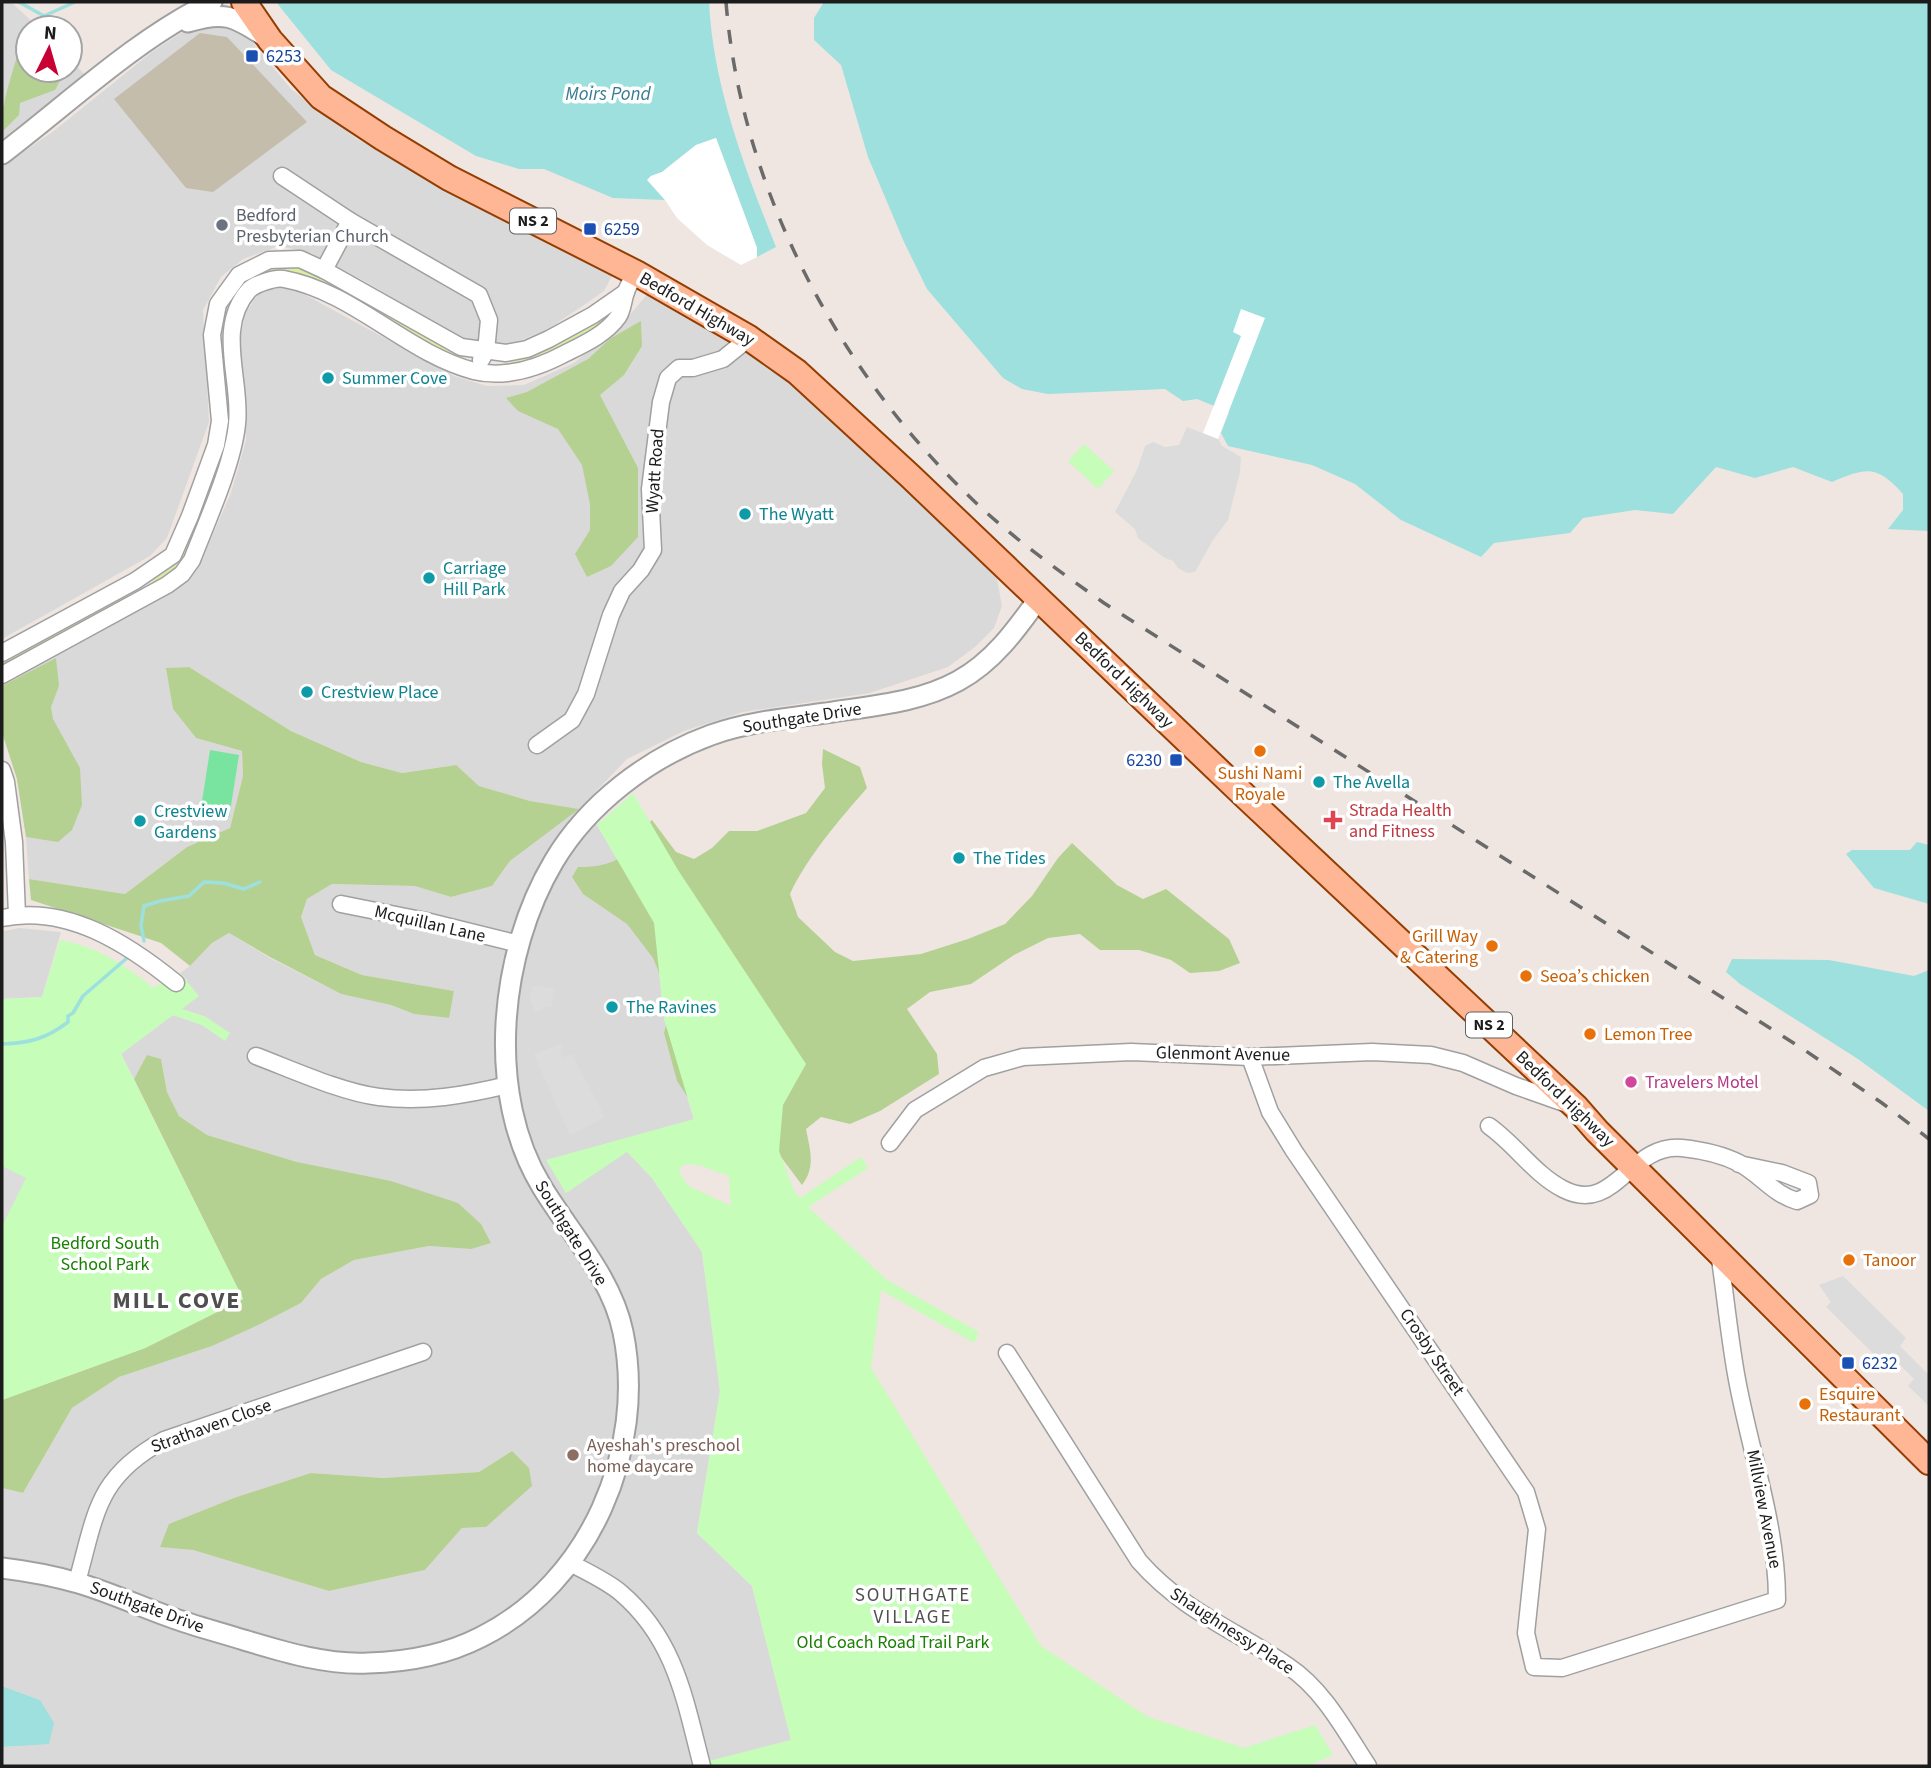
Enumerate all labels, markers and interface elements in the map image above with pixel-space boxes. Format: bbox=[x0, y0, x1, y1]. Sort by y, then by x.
north arrow bbox=[14, 14, 84, 84]
text: N bbox=[43, 20, 58, 48]
place label: 6253 bbox=[266, 44, 302, 69]
marker: 6253 bbox=[244, 48, 260, 64]
water label: Moirs Pond bbox=[565, 81, 652, 108]
place label: Bedford Presbyterian Church bbox=[236, 203, 389, 249]
road number: NS 2 bbox=[510, 209, 556, 234]
marker: Bedford Presbyterian Church bbox=[214, 217, 230, 233]
place label: 6259 bbox=[604, 217, 640, 242]
marker: 6259 bbox=[582, 221, 598, 237]
street label: Bedford Highway bbox=[635, 266, 760, 352]
place label: Summer Cove bbox=[342, 366, 447, 391]
marker: Summer Cove bbox=[320, 370, 336, 386]
street label: Wyatt Road bbox=[640, 428, 670, 514]
place label: The Wyatt bbox=[759, 502, 834, 527]
marker: The Wyatt bbox=[737, 506, 753, 522]
place label: Carriage Hill Park bbox=[443, 556, 506, 602]
marker: Carriage Hill Park bbox=[421, 570, 437, 586]
street label: Bedford Highway bbox=[1069, 626, 1180, 734]
place label: Crestview Place bbox=[321, 680, 439, 705]
marker: Crestview Place bbox=[299, 684, 315, 700]
street label: Southgate Drive bbox=[741, 696, 863, 740]
marker: Sushi Nami Royale bbox=[1252, 743, 1268, 759]
place label: 6230 bbox=[1126, 748, 1162, 773]
marker: 6230 bbox=[1168, 752, 1184, 768]
place label: Sushi Nami Royale bbox=[1218, 761, 1302, 807]
place label: The Avella bbox=[1333, 770, 1410, 795]
marker: The Avella bbox=[1311, 774, 1327, 790]
place label: Strada Health and Fitness bbox=[1349, 798, 1452, 844]
place label: Crestview Gardens bbox=[154, 799, 227, 845]
marker: Strada Health and Fitness bbox=[1323, 810, 1343, 830]
marker: Crestview Gardens bbox=[132, 813, 148, 829]
place label: The Tides bbox=[973, 846, 1046, 871]
marker: The Tides bbox=[951, 850, 967, 866]
street label: Mcquillan Lane bbox=[372, 899, 488, 949]
place label: Grill Way & Catering bbox=[1400, 924, 1479, 970]
marker: Grill Way & Catering bbox=[1484, 938, 1500, 954]
place label: Seoa’s chicken bbox=[1540, 964, 1650, 989]
marker: Seoa’s chicken bbox=[1518, 968, 1534, 984]
place label: The Ravines bbox=[626, 995, 716, 1020]
marker: The Ravines bbox=[604, 999, 620, 1015]
road number: NS 2 bbox=[1466, 1012, 1512, 1037]
place label: Lemon Tree bbox=[1604, 1022, 1692, 1047]
marker: Lemon Tree bbox=[1582, 1026, 1598, 1042]
street label: Glenmont Avenue bbox=[1156, 1040, 1290, 1068]
street label: Bedford Highway bbox=[1510, 1045, 1621, 1153]
place label: Travelers Motel bbox=[1645, 1070, 1759, 1095]
marker: Travelers Motel bbox=[1623, 1074, 1639, 1090]
street label: Southgate Drive bbox=[529, 1175, 613, 1291]
park label: Bedford South School Park bbox=[50, 1231, 160, 1277]
place label: Tanoor bbox=[1863, 1248, 1917, 1273]
marker: Tanoor bbox=[1841, 1252, 1857, 1268]
district label: MILL COVE bbox=[113, 1283, 241, 1318]
street label: Crosby Street bbox=[1394, 1303, 1470, 1401]
place label: 6232 bbox=[1862, 1351, 1898, 1376]
marker: 6232 bbox=[1840, 1355, 1856, 1371]
place label: Esquire Restaurant bbox=[1819, 1382, 1901, 1428]
street label: Strathaven Close bbox=[147, 1393, 275, 1459]
marker: Esquire Restaurant bbox=[1797, 1396, 1813, 1412]
place label: Ayeshah's preschool home daycare bbox=[587, 1433, 740, 1479]
marker: Ayeshah's preschool home daycare bbox=[565, 1447, 581, 1463]
street label: Millview Avenue bbox=[1740, 1447, 1788, 1571]
street label: Southgate Drive bbox=[86, 1575, 208, 1639]
street label: Shaughnessy Place bbox=[1165, 1581, 1299, 1681]
district label: SOUTHGATE VILLAGE bbox=[855, 1582, 971, 1631]
park label: Old Coach Road Trail Park bbox=[797, 1630, 989, 1655]

